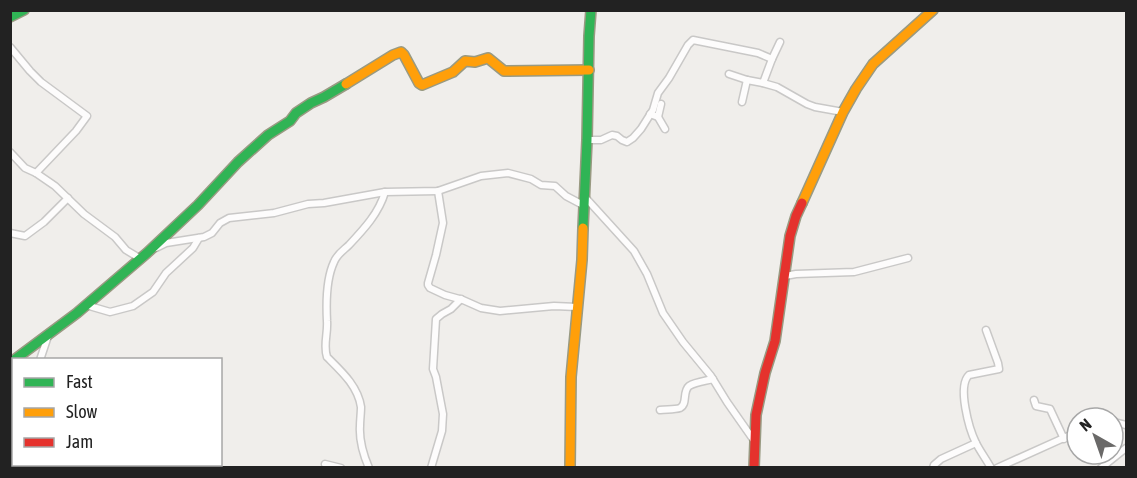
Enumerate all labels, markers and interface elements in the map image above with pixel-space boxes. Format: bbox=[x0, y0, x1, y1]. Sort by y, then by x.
legend bbox=[12, 358, 222, 466]
text: Fast bbox=[66, 371, 93, 392]
text: Slow bbox=[66, 401, 97, 422]
north arrow bbox=[1065, 406, 1125, 466]
text: N bbox=[1076, 415, 1095, 434]
text: Jam bbox=[66, 431, 93, 452]

